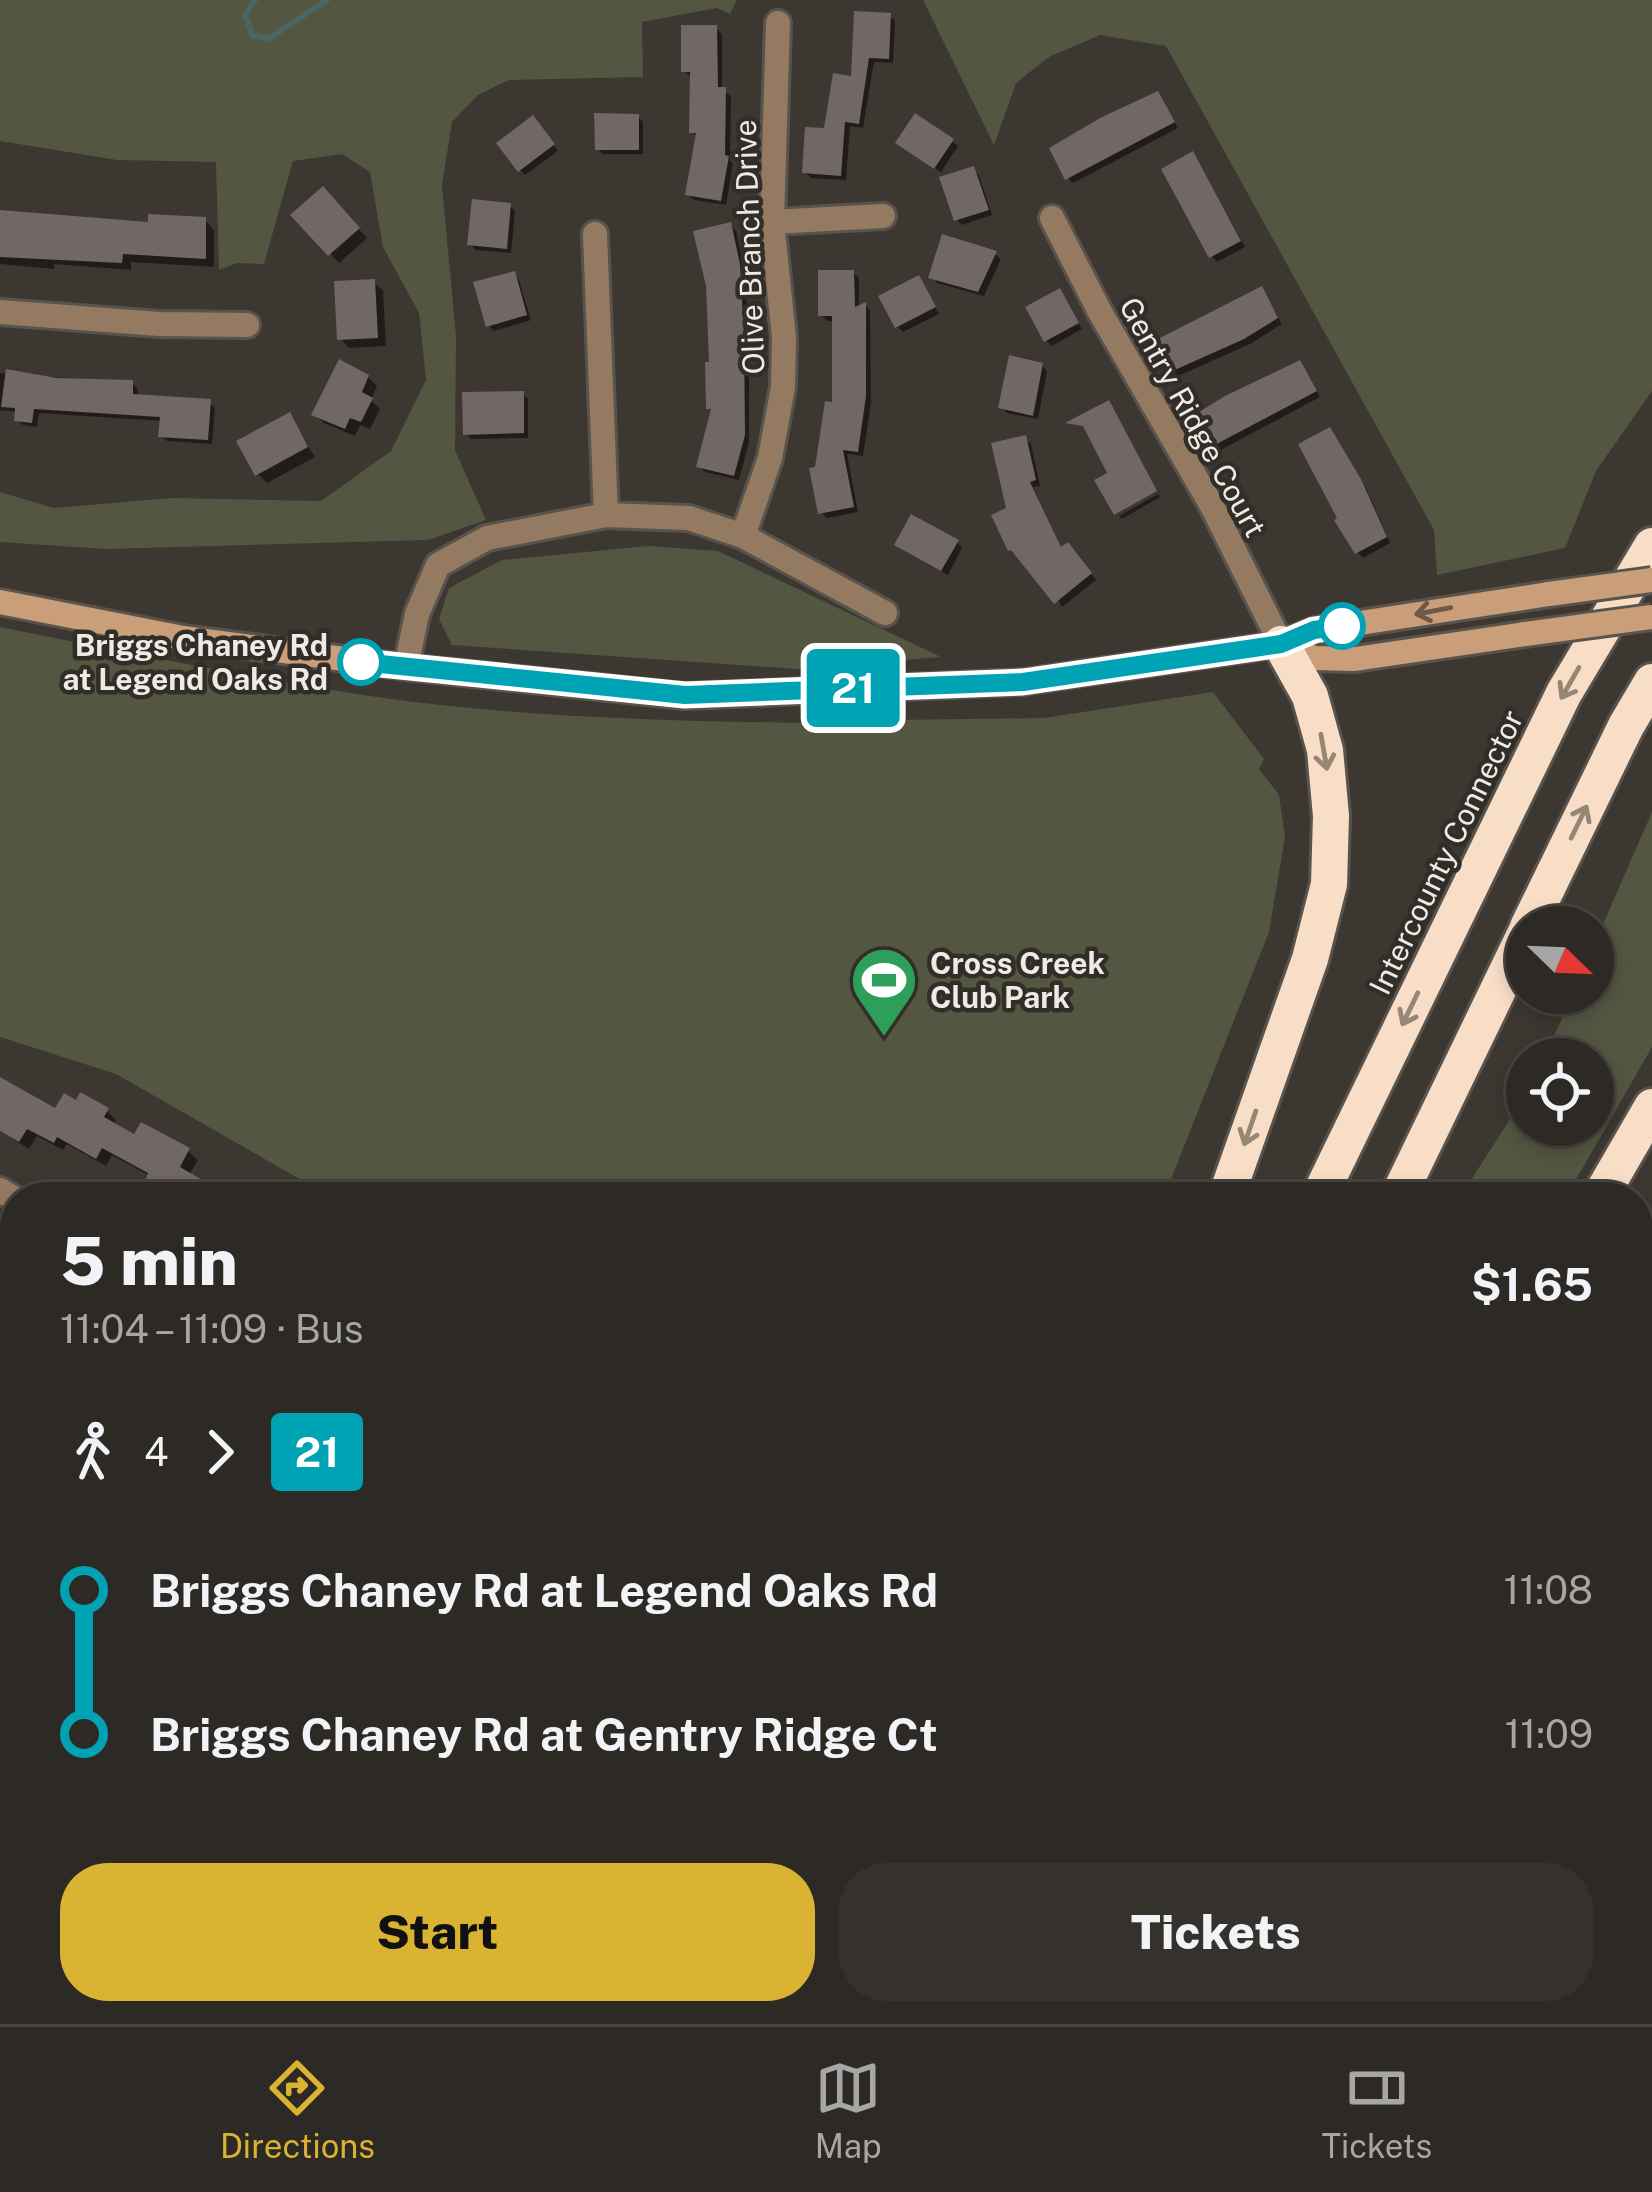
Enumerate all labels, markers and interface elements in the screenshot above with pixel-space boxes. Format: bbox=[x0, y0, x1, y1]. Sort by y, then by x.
street label: Olive Branch Drive bbox=[727, 119, 771, 375]
street label: Gentry Ridge Court bbox=[1112, 291, 1274, 543]
one-way arrow bbox=[1414, 601, 1453, 623]
unlabelled marker bbox=[1320, 604, 1364, 648]
place label: Briggs Chaney Rd at Legend Oaks Rd bbox=[63, 627, 328, 697]
marker: Briggs Chaney Rd at Legend Oaks Rd bbox=[339, 640, 383, 684]
line badge: 21 bbox=[799, 649, 907, 727]
text: 21 bbox=[831, 663, 875, 712]
one-way arrow bbox=[1558, 664, 1582, 699]
street label: Intercounty Connector bbox=[1361, 704, 1531, 1000]
one-way arrow bbox=[1313, 731, 1336, 770]
one-way arrow bbox=[1569, 805, 1592, 840]
north arrow bbox=[1506, 906, 1614, 1014]
map controls bbox=[1506, 906, 1614, 1146]
sports icon: Cross Creek Club Park bbox=[849, 945, 919, 1039]
place label: Cross Creek Club Park bbox=[930, 945, 1105, 1015]
one-way arrow bbox=[1398, 991, 1420, 1027]
button: locate bbox=[1506, 1038, 1614, 1146]
one-way arrow bbox=[1238, 1109, 1259, 1146]
text: 5 min bbox=[60, 1222, 238, 1300]
text: $1.65 bbox=[1471, 1258, 1593, 1311]
text: 11:04 – 11:09 · Bus bbox=[60, 1306, 363, 1352]
icon: walk bbox=[60, 1419, 126, 1485]
icon: forward bbox=[187, 1419, 253, 1485]
text: 21 bbox=[295, 1427, 339, 1476]
text: 4 bbox=[144, 1429, 169, 1475]
text: Briggs Chaney Rd at Legend Oaks Rd bbox=[150, 1564, 938, 1617]
text: 11:08 bbox=[1504, 1567, 1593, 1613]
text: Briggs Chaney Rd at Gentry Ridge Ct bbox=[150, 1708, 938, 1761]
text: 11:09 bbox=[1504, 1711, 1593, 1757]
button: Start bbox=[60, 1863, 815, 2001]
button: Tickets bbox=[839, 1863, 1593, 2001]
tab: Directions bbox=[220, 2055, 375, 2165]
tab: Map bbox=[815, 2055, 882, 2165]
tab: Tickets bbox=[1321, 2055, 1432, 2165]

